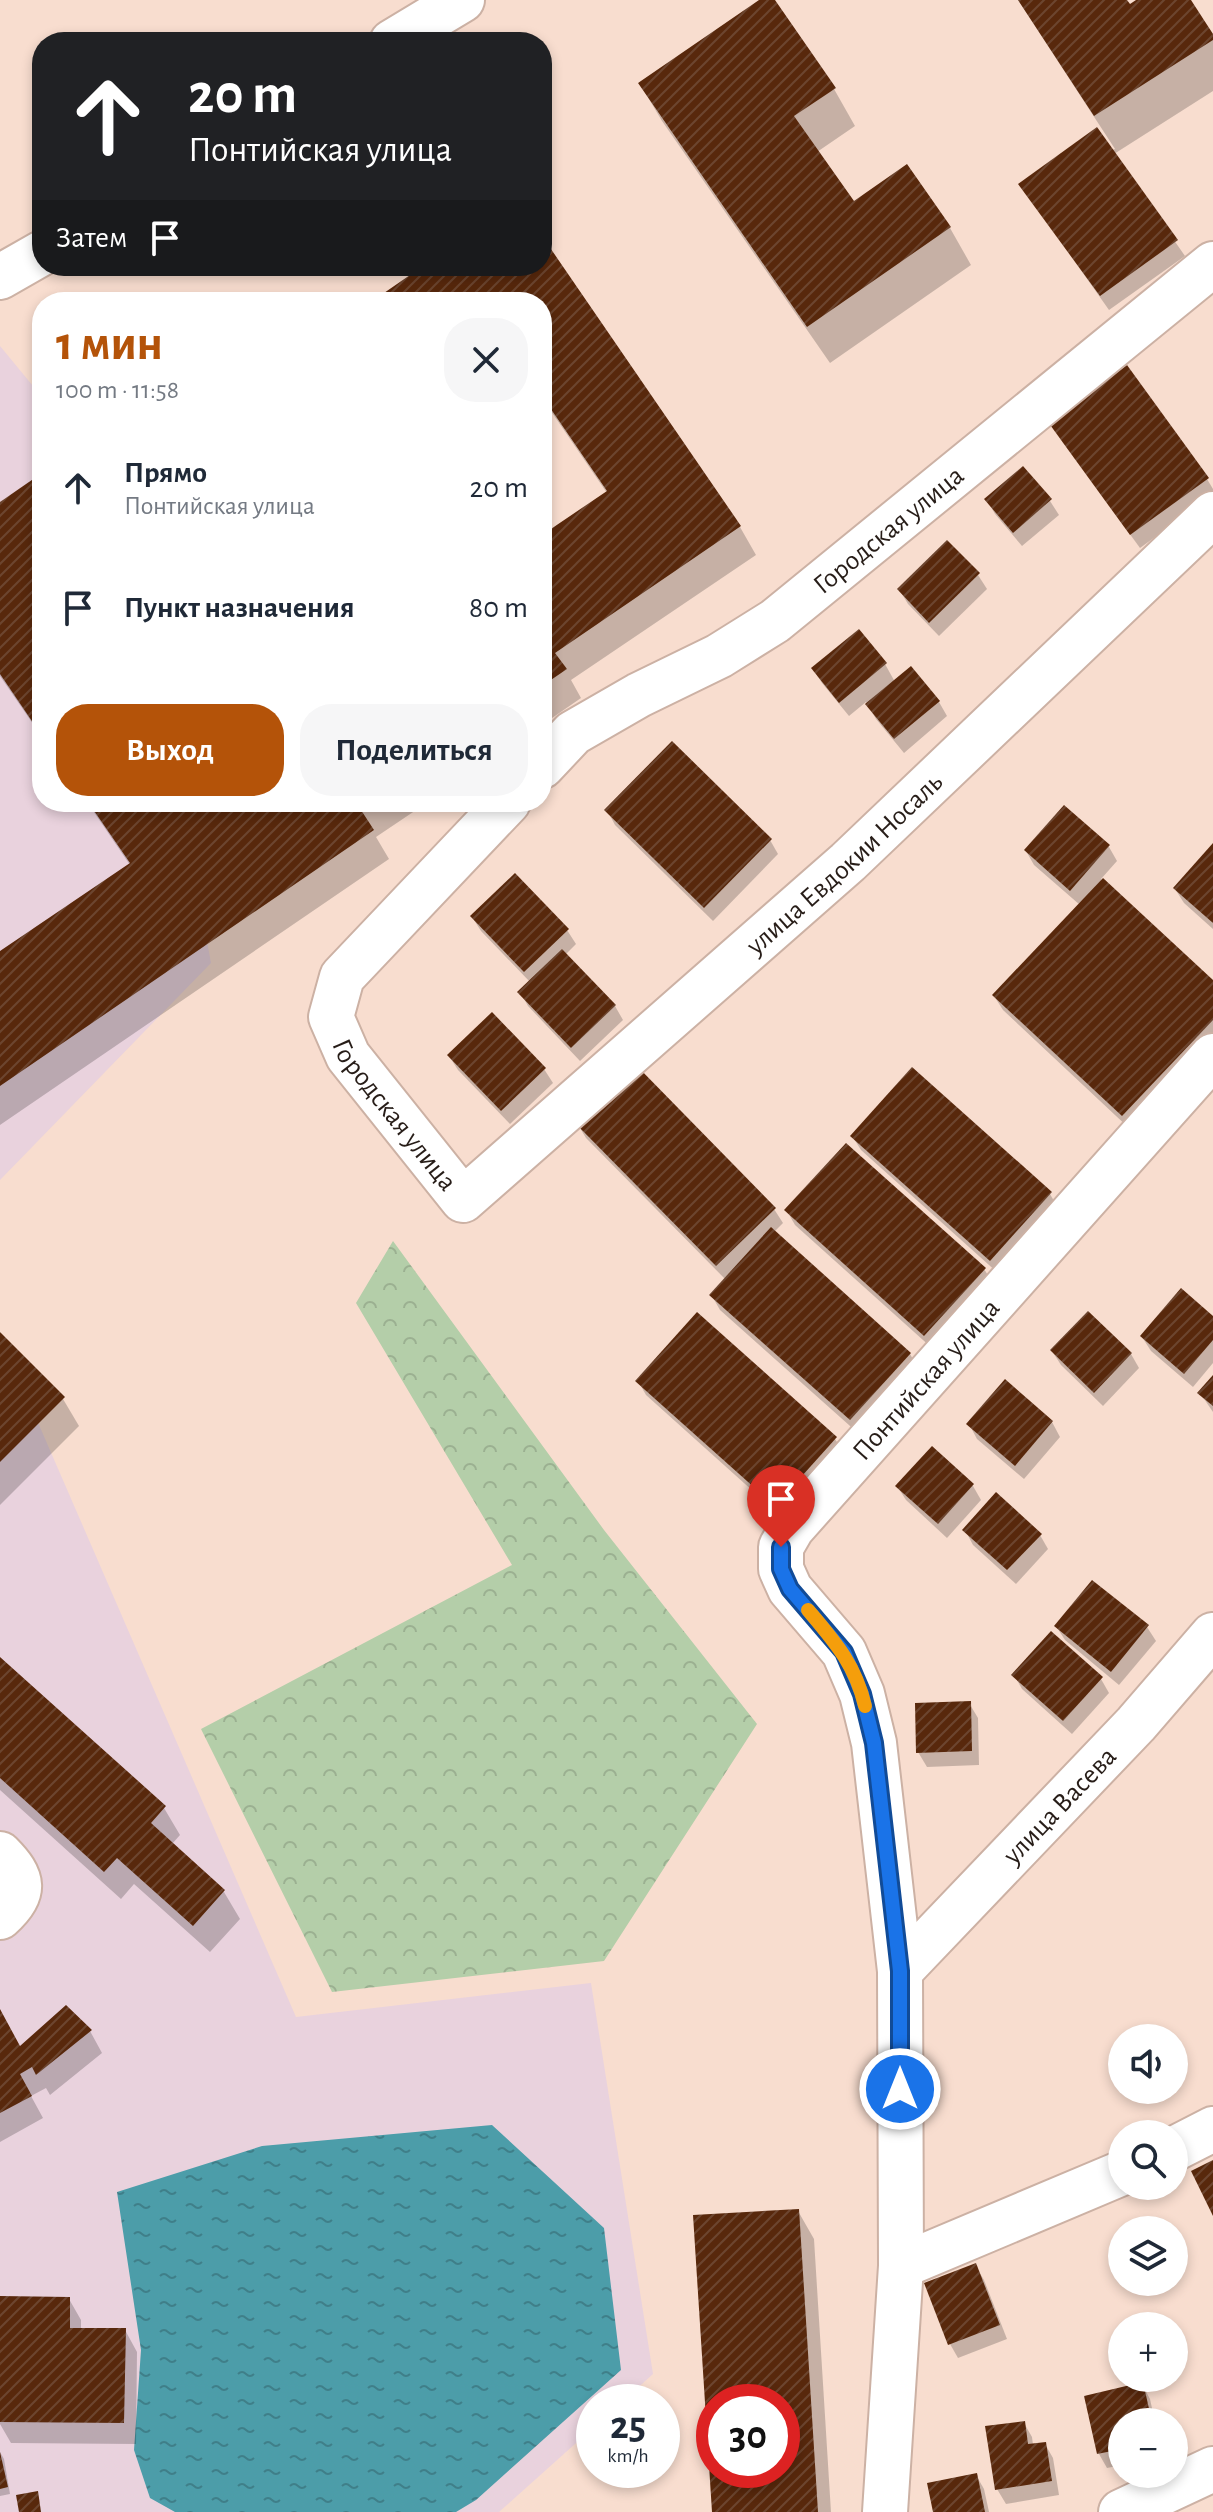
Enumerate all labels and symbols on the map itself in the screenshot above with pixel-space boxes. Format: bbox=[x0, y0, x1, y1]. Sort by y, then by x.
street label: Городская улица bbox=[809, 461, 970, 600]
street label: улица Евдокии Носаль bbox=[741, 768, 948, 961]
street label: Городская улица bbox=[326, 1035, 462, 1197]
street label: Понтийская улица bbox=[848, 1294, 1006, 1466]
pin bbox=[747, 1465, 815, 1547]
street label: улица Васева bbox=[998, 1742, 1122, 1871]
position arrow bbox=[858, 2047, 942, 2131]
speed limit sign: 30 bbox=[696, 2384, 800, 2488]

